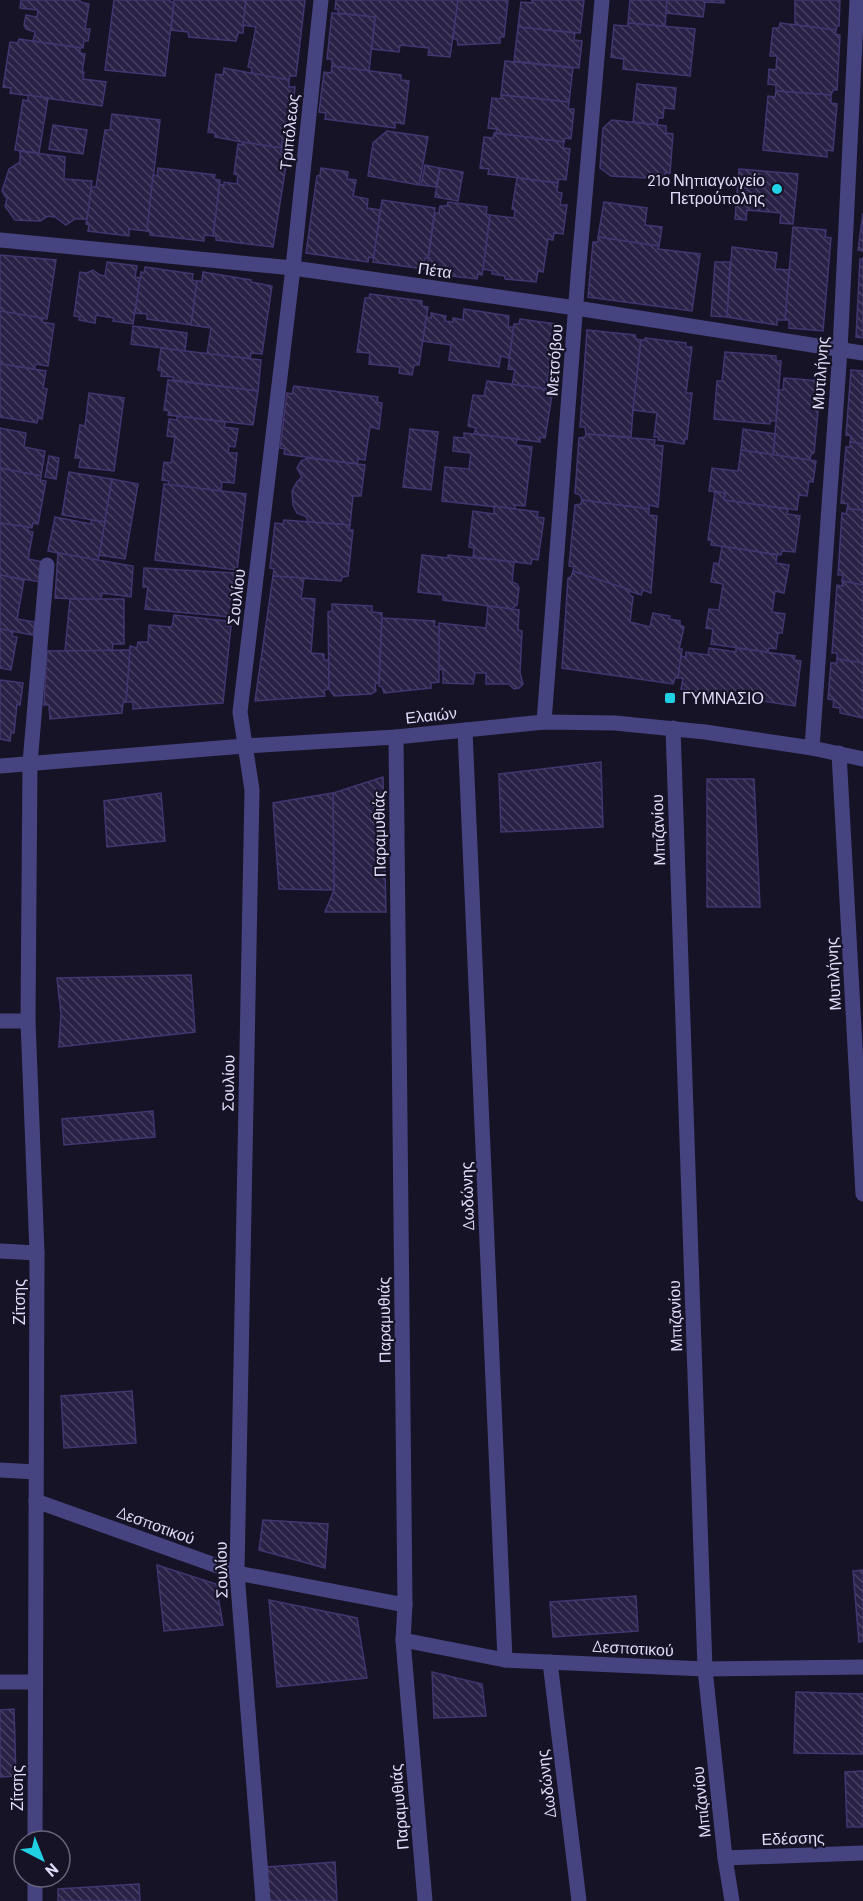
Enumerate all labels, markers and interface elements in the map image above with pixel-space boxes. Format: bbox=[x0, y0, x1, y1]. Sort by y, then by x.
street label: Τριπόλεως bbox=[275, 93, 302, 171]
place label: 21ο Νηπιαγωγείο Πετρούπολης bbox=[647, 170, 765, 207]
marker: 21ο Νηπιαγωγείο Πετρούπολης bbox=[770, 182, 784, 196]
street label: Πέτα bbox=[417, 258, 453, 281]
street label: Μετσόβου bbox=[542, 323, 565, 397]
street label: Μυτιλήνης bbox=[807, 335, 832, 410]
street label: Σουλίου bbox=[223, 568, 248, 626]
place label: ΓΥΜΝΑΣΙΟ bbox=[682, 688, 764, 707]
marker: ΓΥΜΝΑΣΙΟ bbox=[663, 691, 677, 705]
street label: Ελαιών bbox=[404, 702, 458, 727]
street label: Παραμυθιάς bbox=[368, 791, 389, 877]
street label: Μπιζανίου bbox=[647, 794, 669, 866]
street label: Μυτιλήνης bbox=[821, 937, 844, 1011]
street label: Σουλίου bbox=[218, 1054, 237, 1112]
street label: Δωδώνης bbox=[456, 1161, 477, 1231]
street label: Παραμυθιάς bbox=[373, 1277, 394, 1363]
street label: Ζίτσης bbox=[9, 1279, 28, 1325]
street label: Μπιζανίου bbox=[664, 1280, 686, 1352]
street label: Δεσποτικού bbox=[115, 1502, 198, 1547]
street label: Σουλίου bbox=[211, 1541, 230, 1599]
street label: Δεσποτικού bbox=[592, 1636, 674, 1659]
street label: Δωδώνης bbox=[532, 1749, 559, 1819]
street label: Παραμυθιάς bbox=[385, 1763, 412, 1851]
street label: Ζίτσης bbox=[7, 1765, 26, 1811]
street label: Μπιζανίου bbox=[687, 1765, 715, 1839]
street label: Εδέσσης bbox=[761, 1827, 825, 1848]
north arrow bbox=[12, 1829, 72, 1889]
text: N bbox=[42, 1860, 63, 1881]

